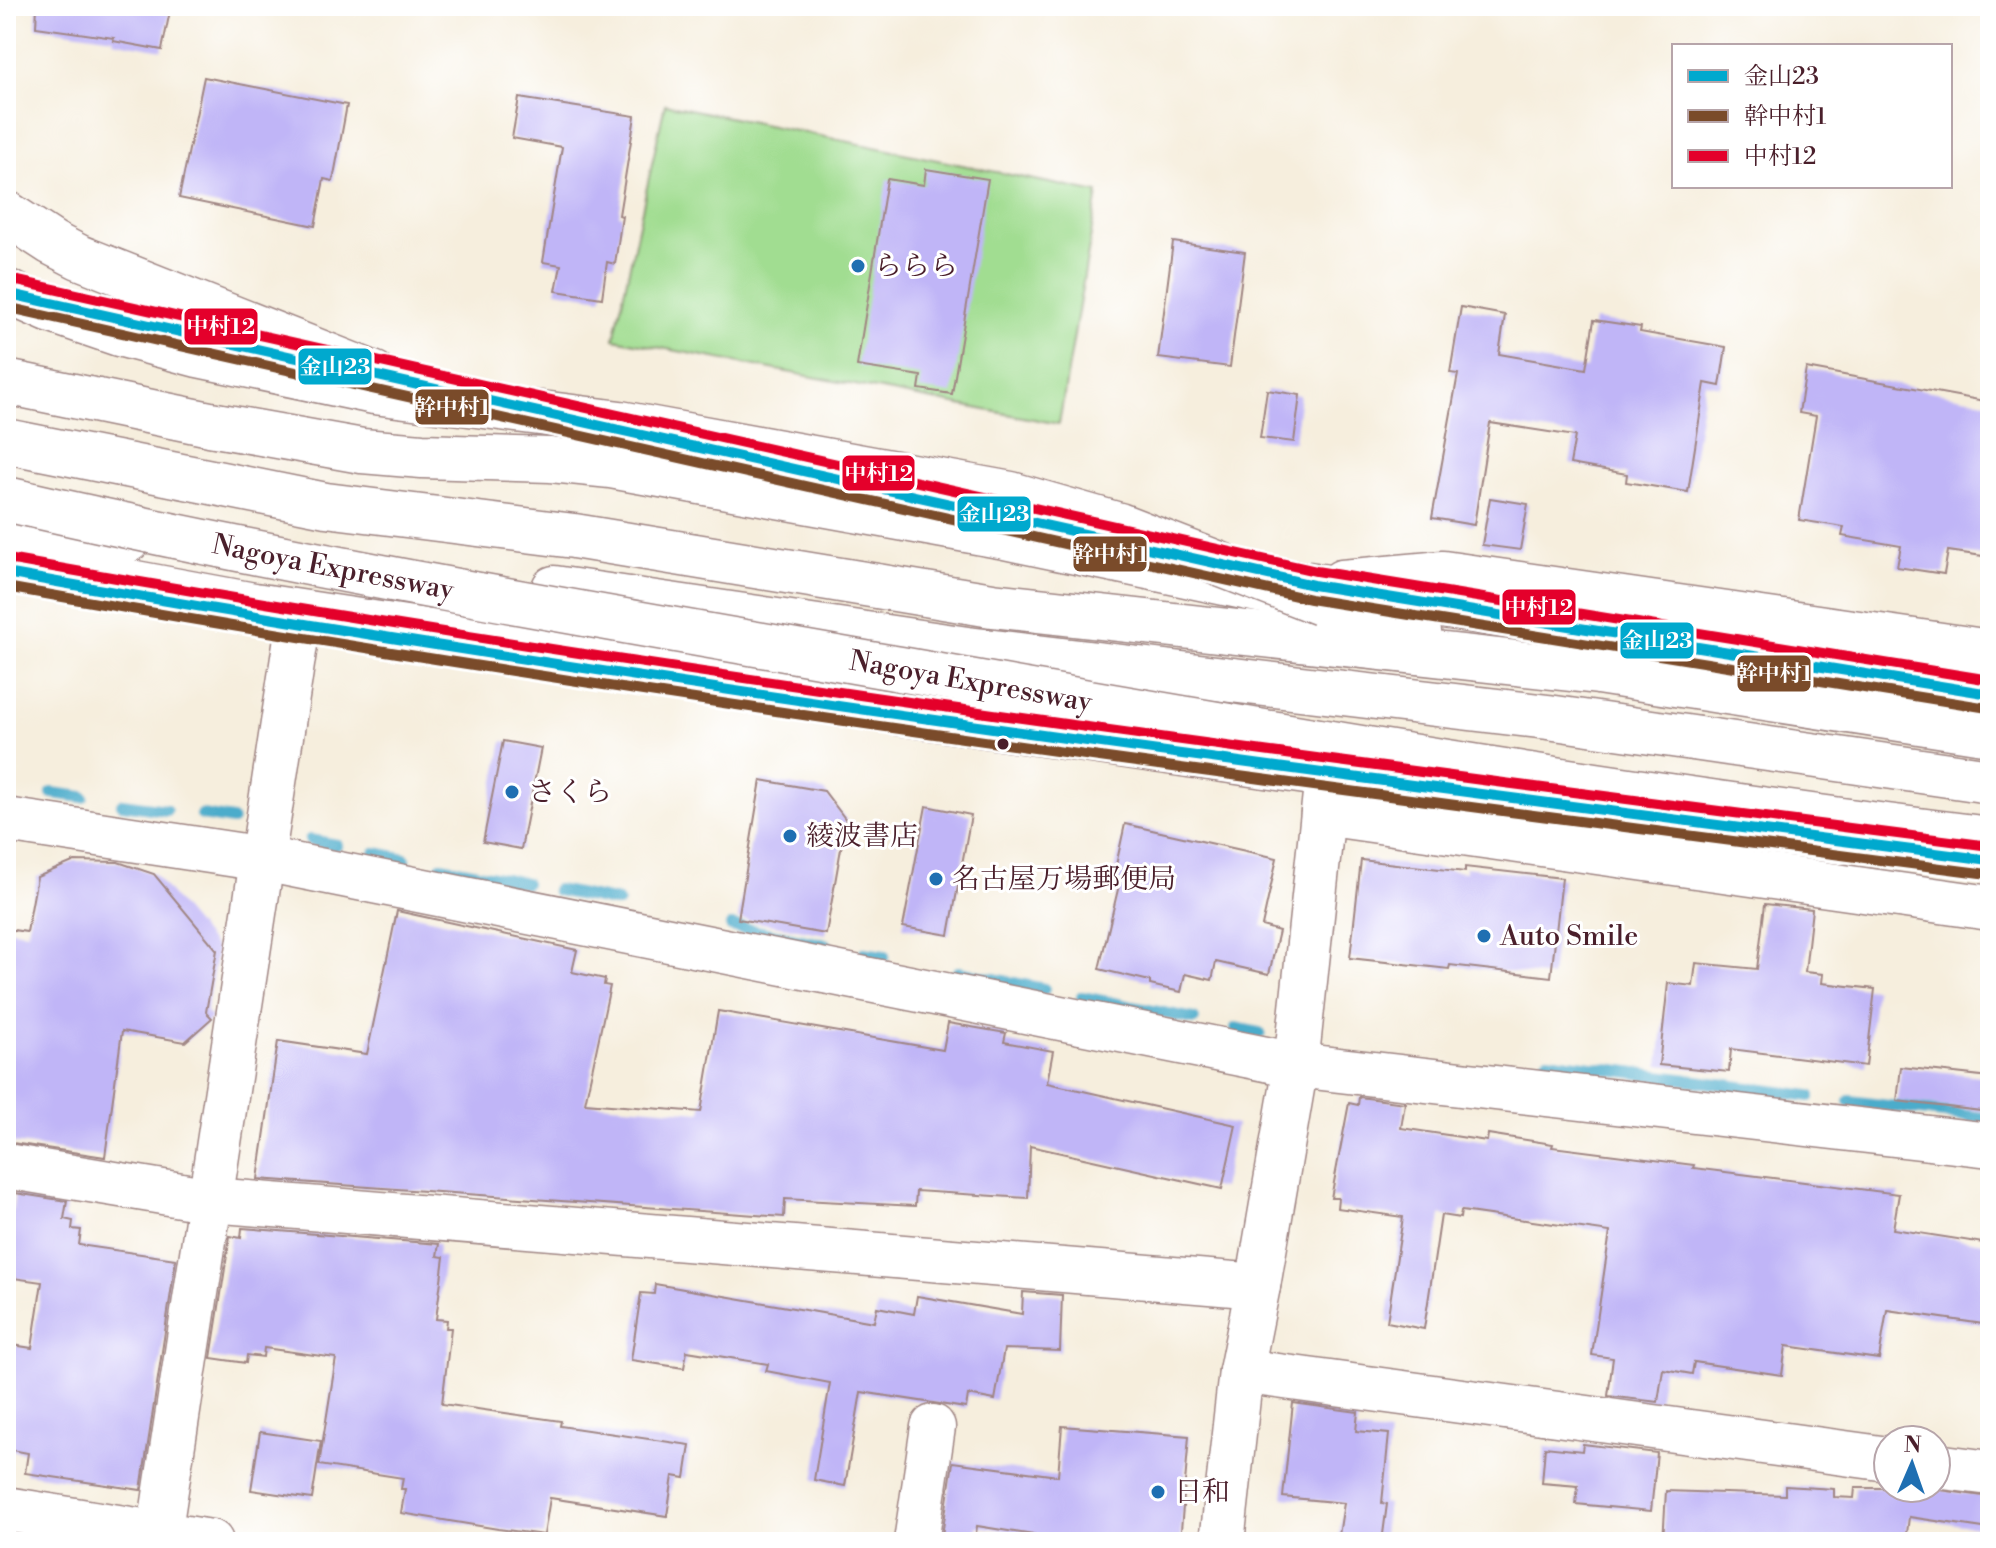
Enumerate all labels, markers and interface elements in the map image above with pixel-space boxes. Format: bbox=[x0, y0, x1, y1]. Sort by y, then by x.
legend bbox=[1672, 44, 1952, 188]
text: 金山23 bbox=[1744, 62, 1819, 92]
text: 幹中村1 bbox=[1744, 102, 1827, 132]
text: 中村12 bbox=[1744, 142, 1817, 172]
place label: ららら bbox=[874, 249, 958, 284]
marker: ららら bbox=[849, 257, 867, 275]
line badge: 中村12 bbox=[183, 307, 259, 346]
text: 中村12 bbox=[187, 314, 255, 341]
line badge: 金山23 bbox=[297, 347, 373, 386]
text: 金山23 bbox=[300, 354, 371, 381]
line badge: 幹中村1 bbox=[414, 388, 490, 426]
text: 幹中村1 bbox=[414, 395, 491, 422]
line badge: 中村12 bbox=[841, 454, 916, 492]
text: 中村12 bbox=[845, 461, 913, 488]
line badge: 金山23 bbox=[956, 495, 1032, 533]
text: 金山23 bbox=[959, 501, 1030, 528]
street label: Nagoya Expressway bbox=[209, 527, 457, 608]
line badge: 幹中村1 bbox=[1072, 535, 1148, 573]
text: 幹中村1 bbox=[1072, 542, 1149, 569]
line badge: 中村12 bbox=[1501, 588, 1577, 626]
text: 中村12 bbox=[1505, 595, 1573, 622]
line badge: 金山23 bbox=[1619, 621, 1695, 660]
text: 金山23 bbox=[1622, 628, 1693, 655]
street label: Nagoya Expressway bbox=[847, 643, 1095, 720]
line badge: 幹中村1 bbox=[1736, 654, 1812, 693]
text: 幹中村1 bbox=[1736, 661, 1813, 688]
unlabelled marker bbox=[995, 736, 1011, 752]
place label: さくら bbox=[528, 775, 612, 810]
marker: さくら bbox=[503, 783, 521, 801]
place label: 綾波書店 bbox=[806, 819, 918, 854]
marker: 綾波書店 bbox=[781, 827, 799, 845]
place label: 名古屋万場郵便局 bbox=[952, 862, 1176, 897]
marker: 名古屋万場郵便局 bbox=[927, 870, 945, 888]
place label: Auto Smile bbox=[1499, 919, 1638, 954]
marker: Auto Smile bbox=[1475, 927, 1493, 945]
north arrow bbox=[1872, 1424, 1952, 1504]
text: N bbox=[1903, 1432, 1922, 1459]
place label: 日和 bbox=[1174, 1475, 1230, 1510]
marker: 日和 bbox=[1149, 1483, 1167, 1501]

